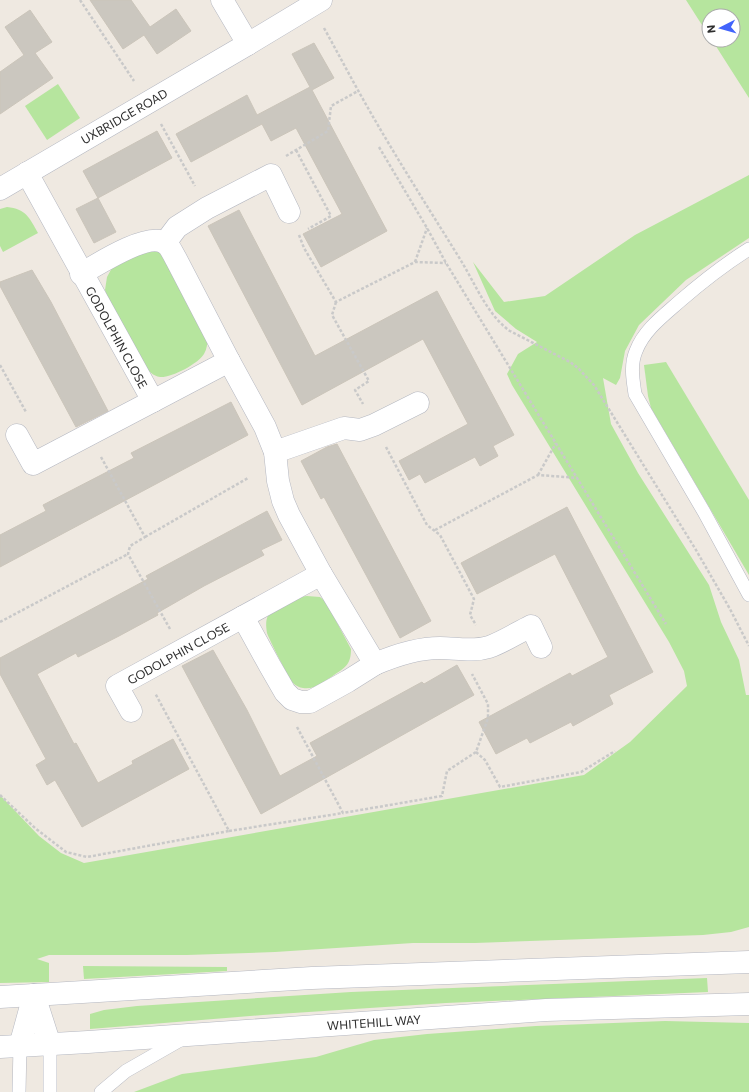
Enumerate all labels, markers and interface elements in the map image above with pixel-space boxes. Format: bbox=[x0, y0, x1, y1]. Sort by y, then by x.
north arrow bbox=[701, 8, 741, 48]
text: N bbox=[704, 24, 717, 34]
street label: UXBRIDGE ROAD bbox=[78, 85, 170, 146]
street label: GODOLPHIN CLOSE bbox=[83, 284, 151, 390]
street label: GODOLPHIN CLOSE bbox=[125, 619, 231, 687]
street label: WHITEHILL WAY bbox=[327, 1012, 422, 1032]

